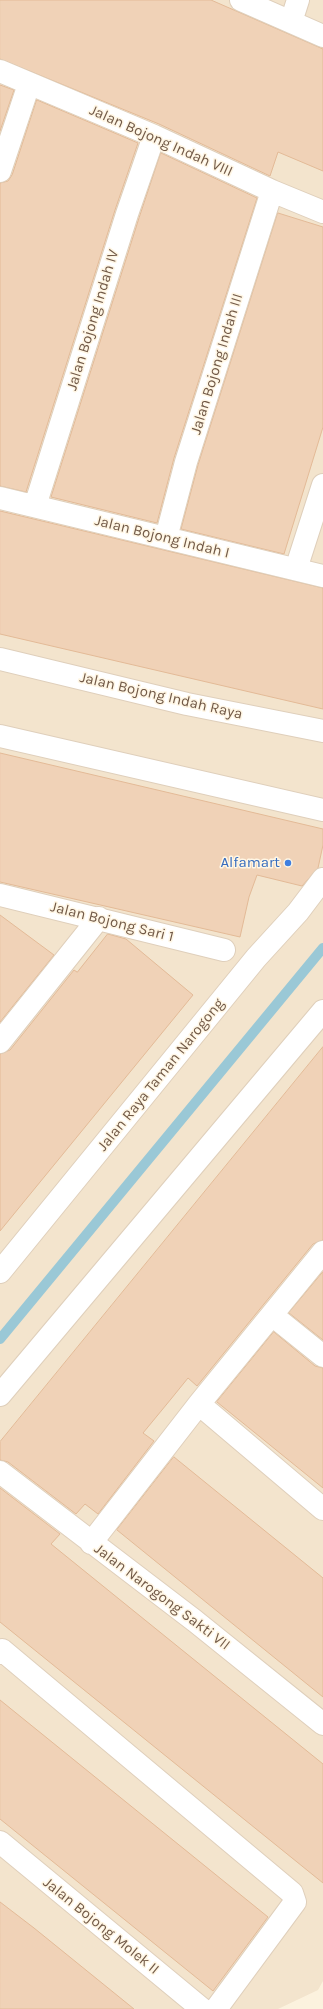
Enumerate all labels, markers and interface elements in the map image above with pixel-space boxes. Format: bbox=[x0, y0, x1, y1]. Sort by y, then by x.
street label: Jalan Bojong Indah VIII bbox=[87, 101, 235, 181]
street label: Jalan Bojong Indah IV bbox=[63, 247, 123, 393]
street label: Jalan Bojong Indah III bbox=[187, 291, 247, 437]
street label: Jalan Bojong Indah I bbox=[93, 512, 231, 562]
street label: Jalan Bojong Indah Raya bbox=[78, 668, 244, 724]
place label: Alfamart bbox=[220, 854, 280, 872]
marker: Alfamart bbox=[283, 858, 293, 868]
street label: Jalan Bojong Sari 1 bbox=[48, 898, 176, 946]
street label: Jalan Raya Taman Narogong bbox=[94, 995, 228, 1155]
street label: Jalan Narogong Sakti VII bbox=[90, 1540, 234, 1654]
street label: Jalan Bojong Molek II bbox=[39, 1874, 163, 1978]

